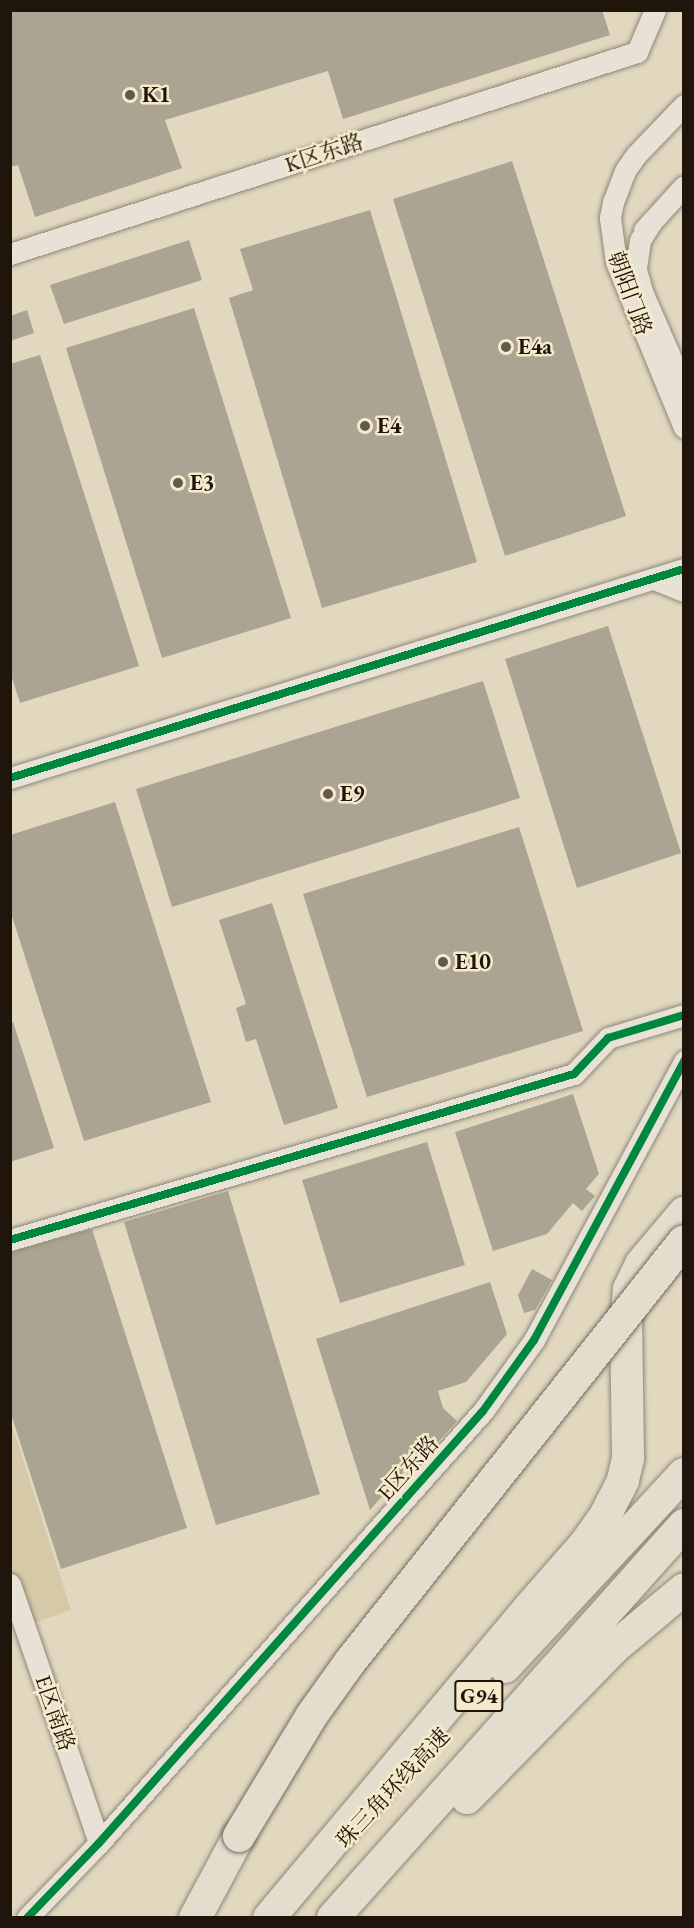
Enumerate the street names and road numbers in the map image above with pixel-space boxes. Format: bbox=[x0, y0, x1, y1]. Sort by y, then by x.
street label: K区东路 bbox=[281, 128, 367, 178]
street label: 朝阳门路 bbox=[603, 247, 657, 339]
street label: E区东路 bbox=[372, 1430, 444, 1506]
street label: E区南路 bbox=[30, 1672, 80, 1754]
road number: G94 bbox=[454, 1678, 504, 1714]
street label: 珠三角环线高速 bbox=[331, 1723, 455, 1853]

